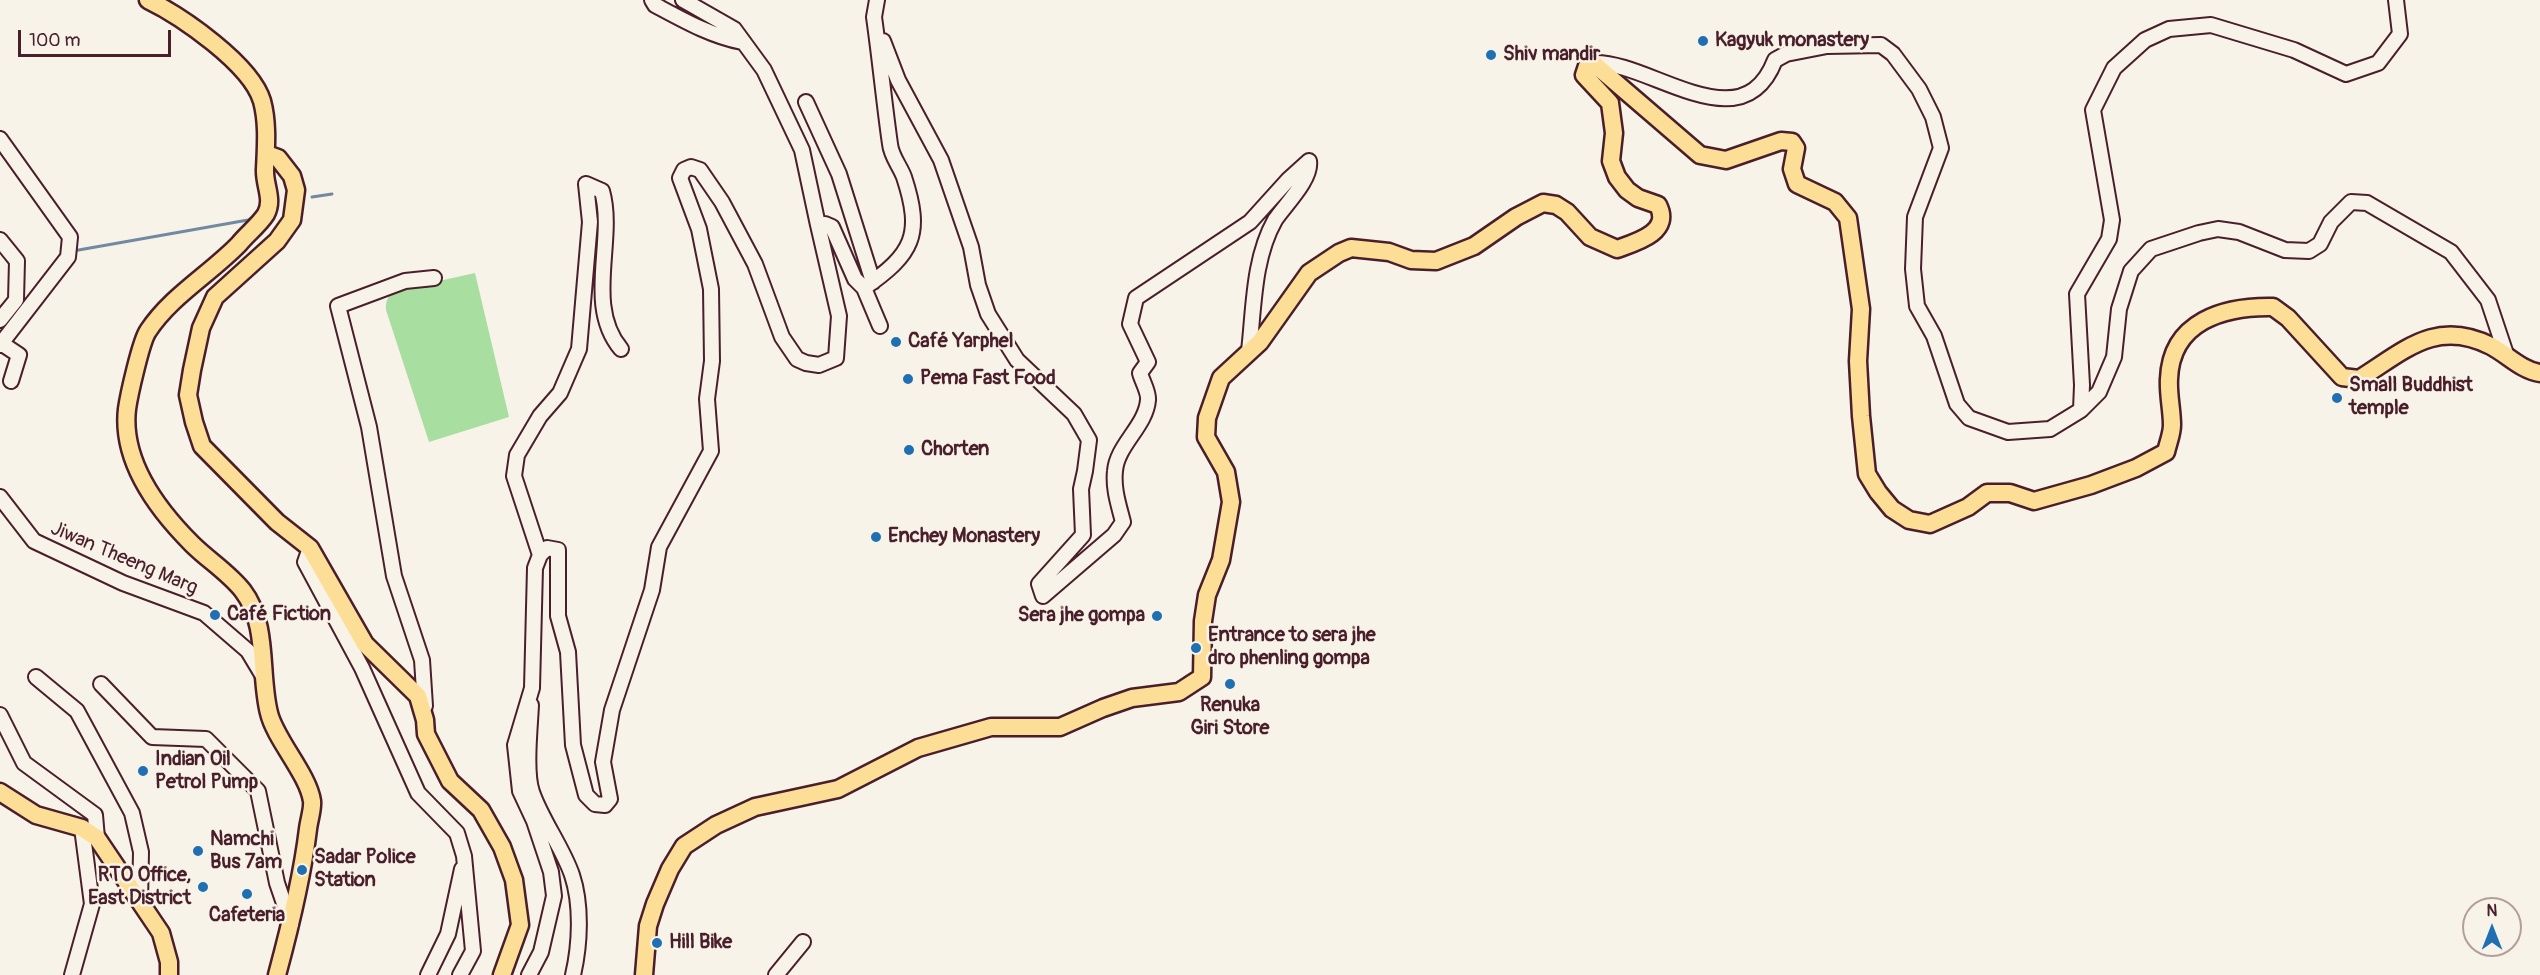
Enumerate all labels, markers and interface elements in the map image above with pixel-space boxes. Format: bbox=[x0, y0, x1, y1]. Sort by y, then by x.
scale bar bbox=[21, 18, 174, 56]
text: 100 m bbox=[29, 29, 81, 52]
place label: Kagyuk monastery bbox=[1715, 29, 1869, 53]
marker: Kagyuk monastery bbox=[1696, 34, 1710, 48]
place label: Shiv mandir bbox=[1503, 43, 1600, 67]
marker: Shiv mandir bbox=[1484, 48, 1498, 62]
place label: Café Yarphel bbox=[908, 330, 1013, 354]
marker: Café Yarphel bbox=[889, 335, 903, 349]
place label: Pema Fast Food bbox=[920, 367, 1056, 391]
marker: Pema Fast Food bbox=[901, 372, 915, 386]
place label: Small Buddhist temple bbox=[2349, 374, 2473, 421]
marker: Small Buddhist temple bbox=[2330, 391, 2344, 405]
place label: Chorten bbox=[921, 438, 989, 462]
marker: Chorten bbox=[902, 443, 916, 457]
street label: Jiwan Theeng Marg bbox=[47, 517, 201, 601]
place label: Enchey Monastery bbox=[888, 525, 1040, 549]
marker: Enchey Monastery bbox=[869, 530, 883, 544]
place label: Café Fiction bbox=[227, 603, 331, 627]
place label: Sera jhe gompa bbox=[1018, 604, 1145, 628]
marker: Café Fiction bbox=[208, 608, 222, 622]
marker: Sera jhe gompa bbox=[1150, 609, 1164, 623]
place label: Entrance to sera jhe dro phenling gompa bbox=[1208, 624, 1376, 671]
marker: Entrance to sera jhe dro phenling gompa bbox=[1189, 641, 1203, 655]
marker: Renuka Giri Store bbox=[1223, 677, 1237, 691]
place label: Renuka Giri Store bbox=[1191, 694, 1269, 741]
place label: Indian Oil Petrol Pump bbox=[155, 748, 258, 795]
marker: Indian Oil Petrol Pump bbox=[136, 764, 150, 778]
place label: Namchi Bus 7am bbox=[210, 828, 282, 875]
marker: Namchi Bus 7am bbox=[191, 844, 205, 858]
place label: Sadar Police Station bbox=[314, 846, 416, 893]
marker: Sadar Police Station bbox=[295, 863, 309, 877]
place label: RTO Office, East District bbox=[88, 864, 191, 911]
marker: RTO Office, East District bbox=[196, 880, 210, 894]
marker: Cafeteria bbox=[240, 887, 254, 901]
north arrow bbox=[2462, 897, 2522, 957]
text: N bbox=[2487, 901, 2497, 921]
place label: Cafeteria bbox=[209, 904, 285, 928]
place label: Hill Bike bbox=[669, 931, 732, 955]
marker: Hill Bike bbox=[650, 936, 664, 950]

